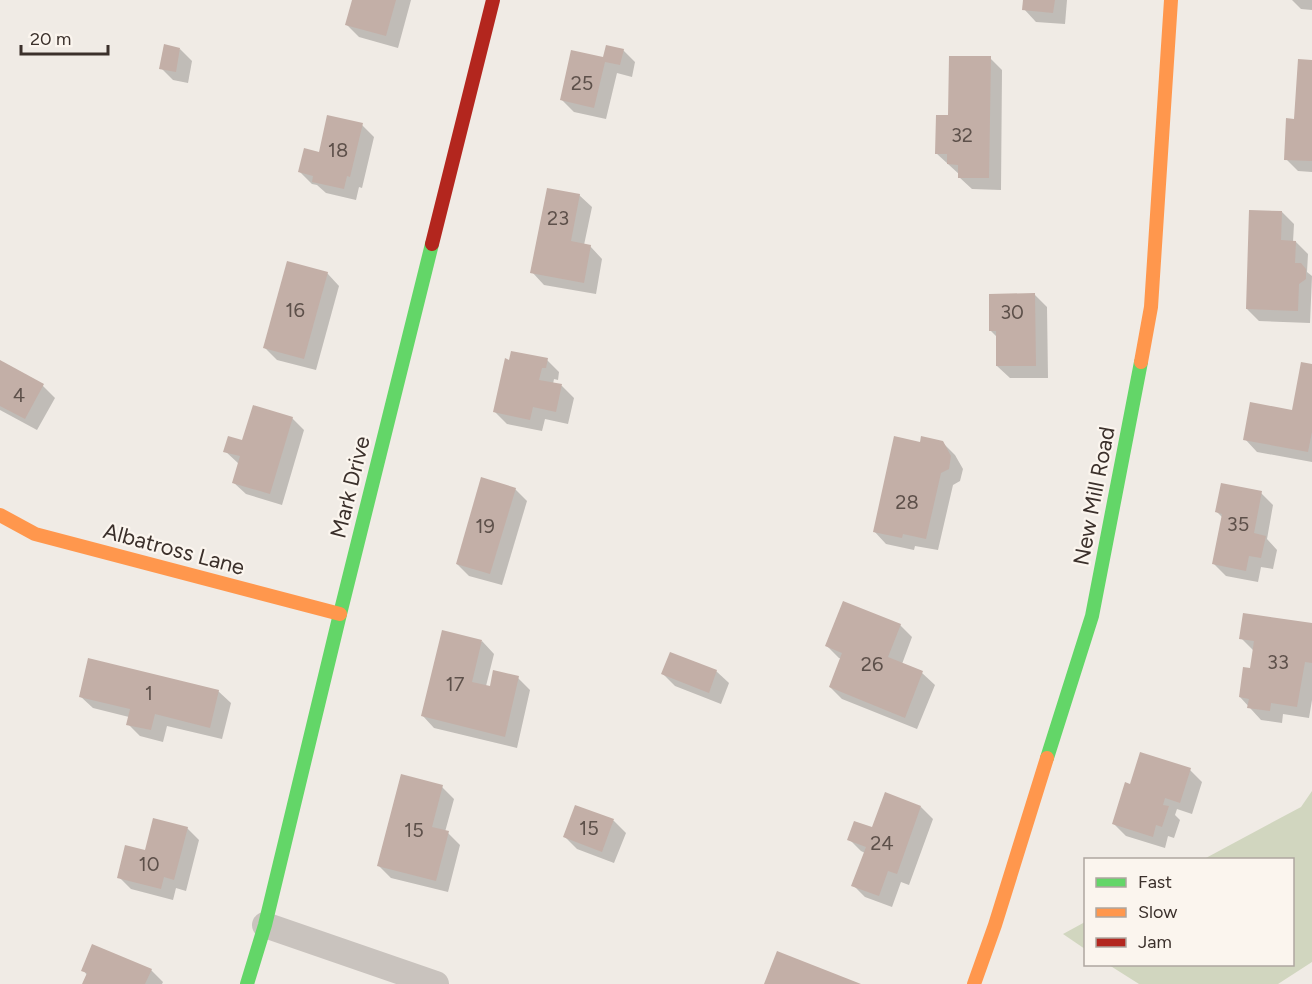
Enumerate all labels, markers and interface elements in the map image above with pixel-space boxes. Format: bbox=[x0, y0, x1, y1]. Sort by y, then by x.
scale bar bbox=[21, 18, 108, 56]
text: 20 m bbox=[30, 28, 71, 50]
house number: 25 bbox=[571, 71, 593, 95]
house number: 32 bbox=[951, 123, 973, 147]
house number: 18 bbox=[328, 138, 348, 162]
house number: 23 bbox=[547, 206, 569, 230]
house number: 16 bbox=[285, 298, 305, 322]
house number: 30 bbox=[1000, 300, 1024, 324]
house number: 4 bbox=[13, 383, 25, 407]
street label: New Mill Road bbox=[1067, 424, 1121, 568]
street label: Mark Drive bbox=[324, 433, 376, 541]
house number: 28 bbox=[895, 490, 919, 514]
house number: 35 bbox=[1227, 512, 1249, 536]
house number: 19 bbox=[475, 514, 495, 538]
street label: Albatross Lane bbox=[100, 517, 248, 581]
house number: 33 bbox=[1267, 650, 1289, 674]
house number: 26 bbox=[861, 652, 883, 676]
house number: 17 bbox=[446, 672, 465, 696]
house number: 1 bbox=[145, 681, 153, 705]
house number: 15 bbox=[579, 816, 599, 840]
house number: 15 bbox=[404, 818, 424, 842]
house number: 24 bbox=[870, 831, 894, 855]
house number: 10 bbox=[138, 852, 160, 876]
legend bbox=[1084, 858, 1294, 966]
text: Fast bbox=[1138, 871, 1172, 893]
text: Slow bbox=[1138, 901, 1177, 923]
text: Jam bbox=[1138, 931, 1172, 953]

